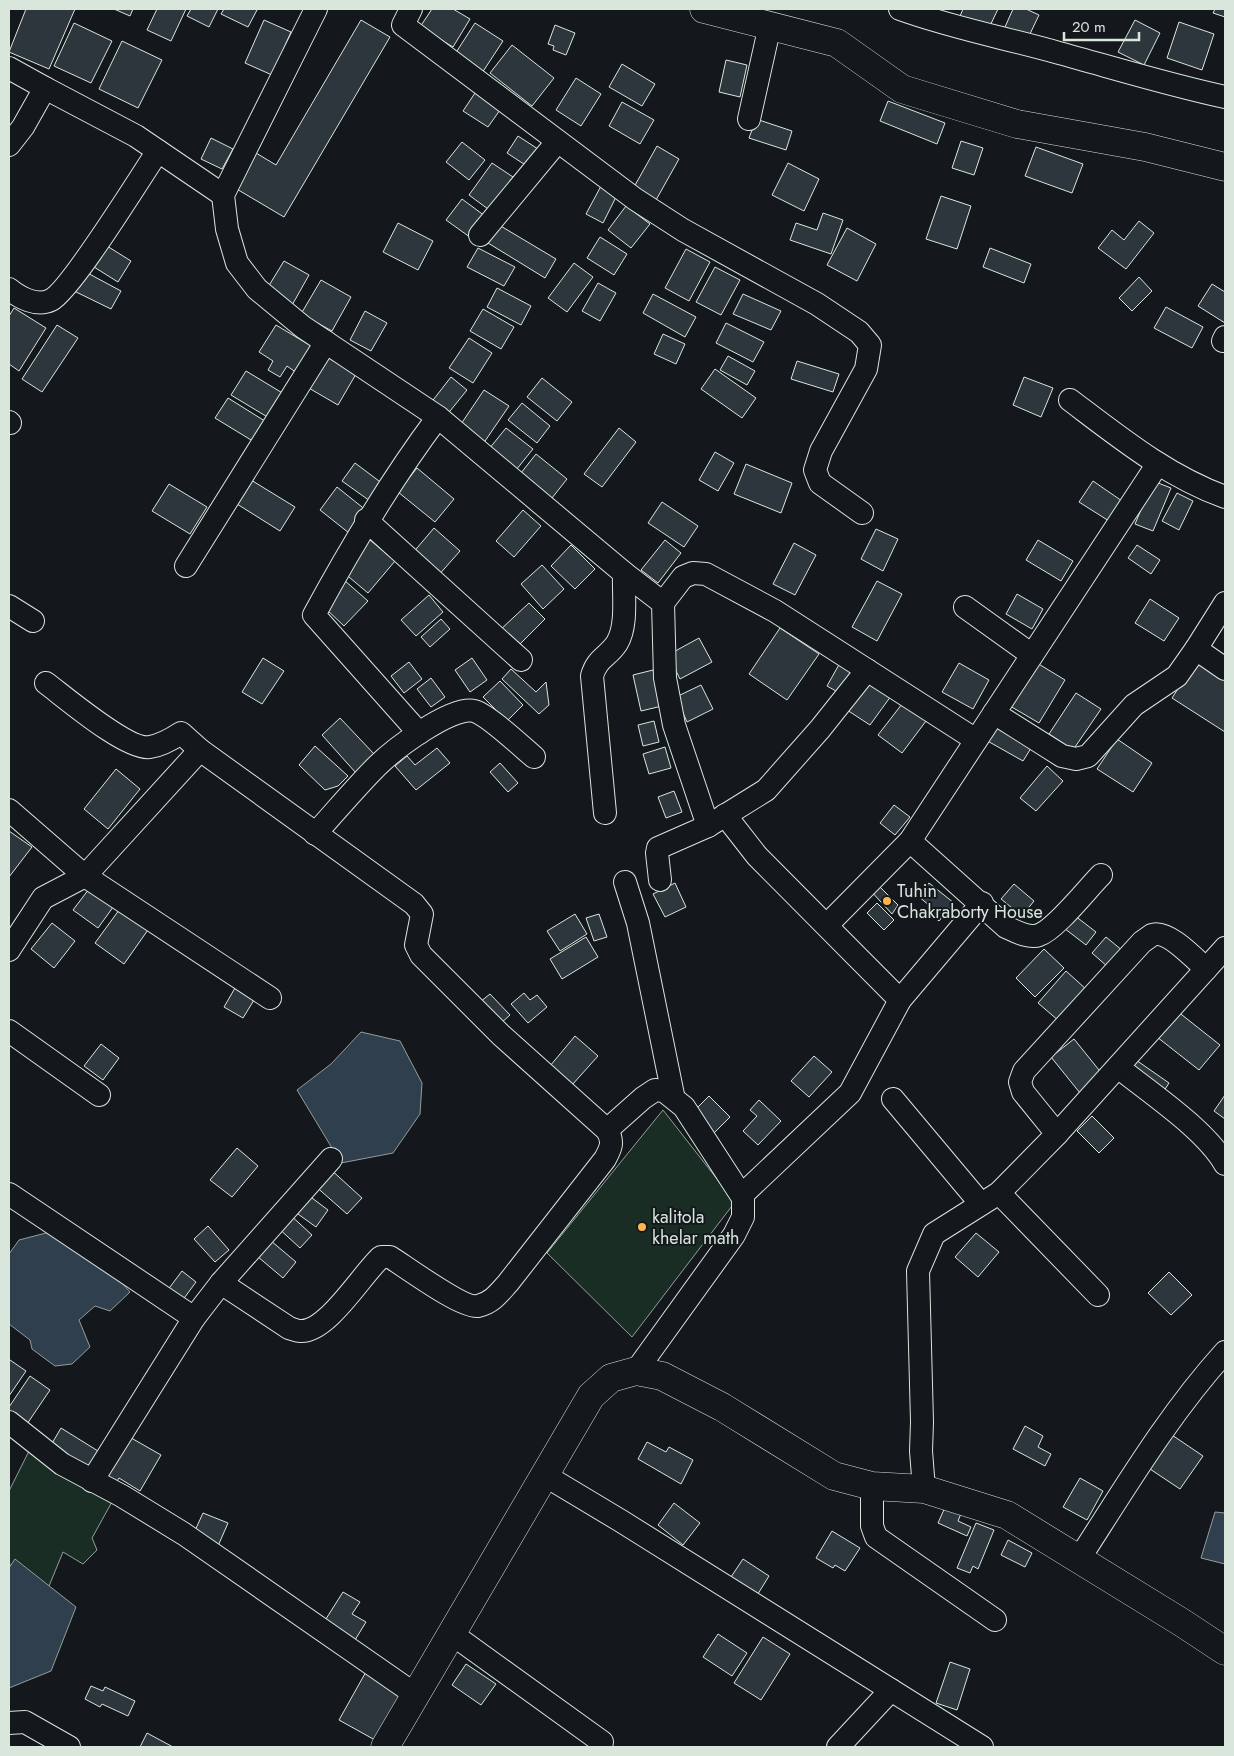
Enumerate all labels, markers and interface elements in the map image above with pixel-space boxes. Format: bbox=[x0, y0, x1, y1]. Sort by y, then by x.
scale bar bbox=[1064, 10, 1139, 42]
text: 20 m bbox=[1072, 16, 1106, 38]
place label: Tuhin Chakraborty House bbox=[897, 878, 1043, 925]
marker: Tuhin Chakraborty House bbox=[881, 895, 893, 907]
place label: kalitola khelar math bbox=[652, 1204, 739, 1251]
marker: kalitola khelar math bbox=[636, 1221, 648, 1233]

